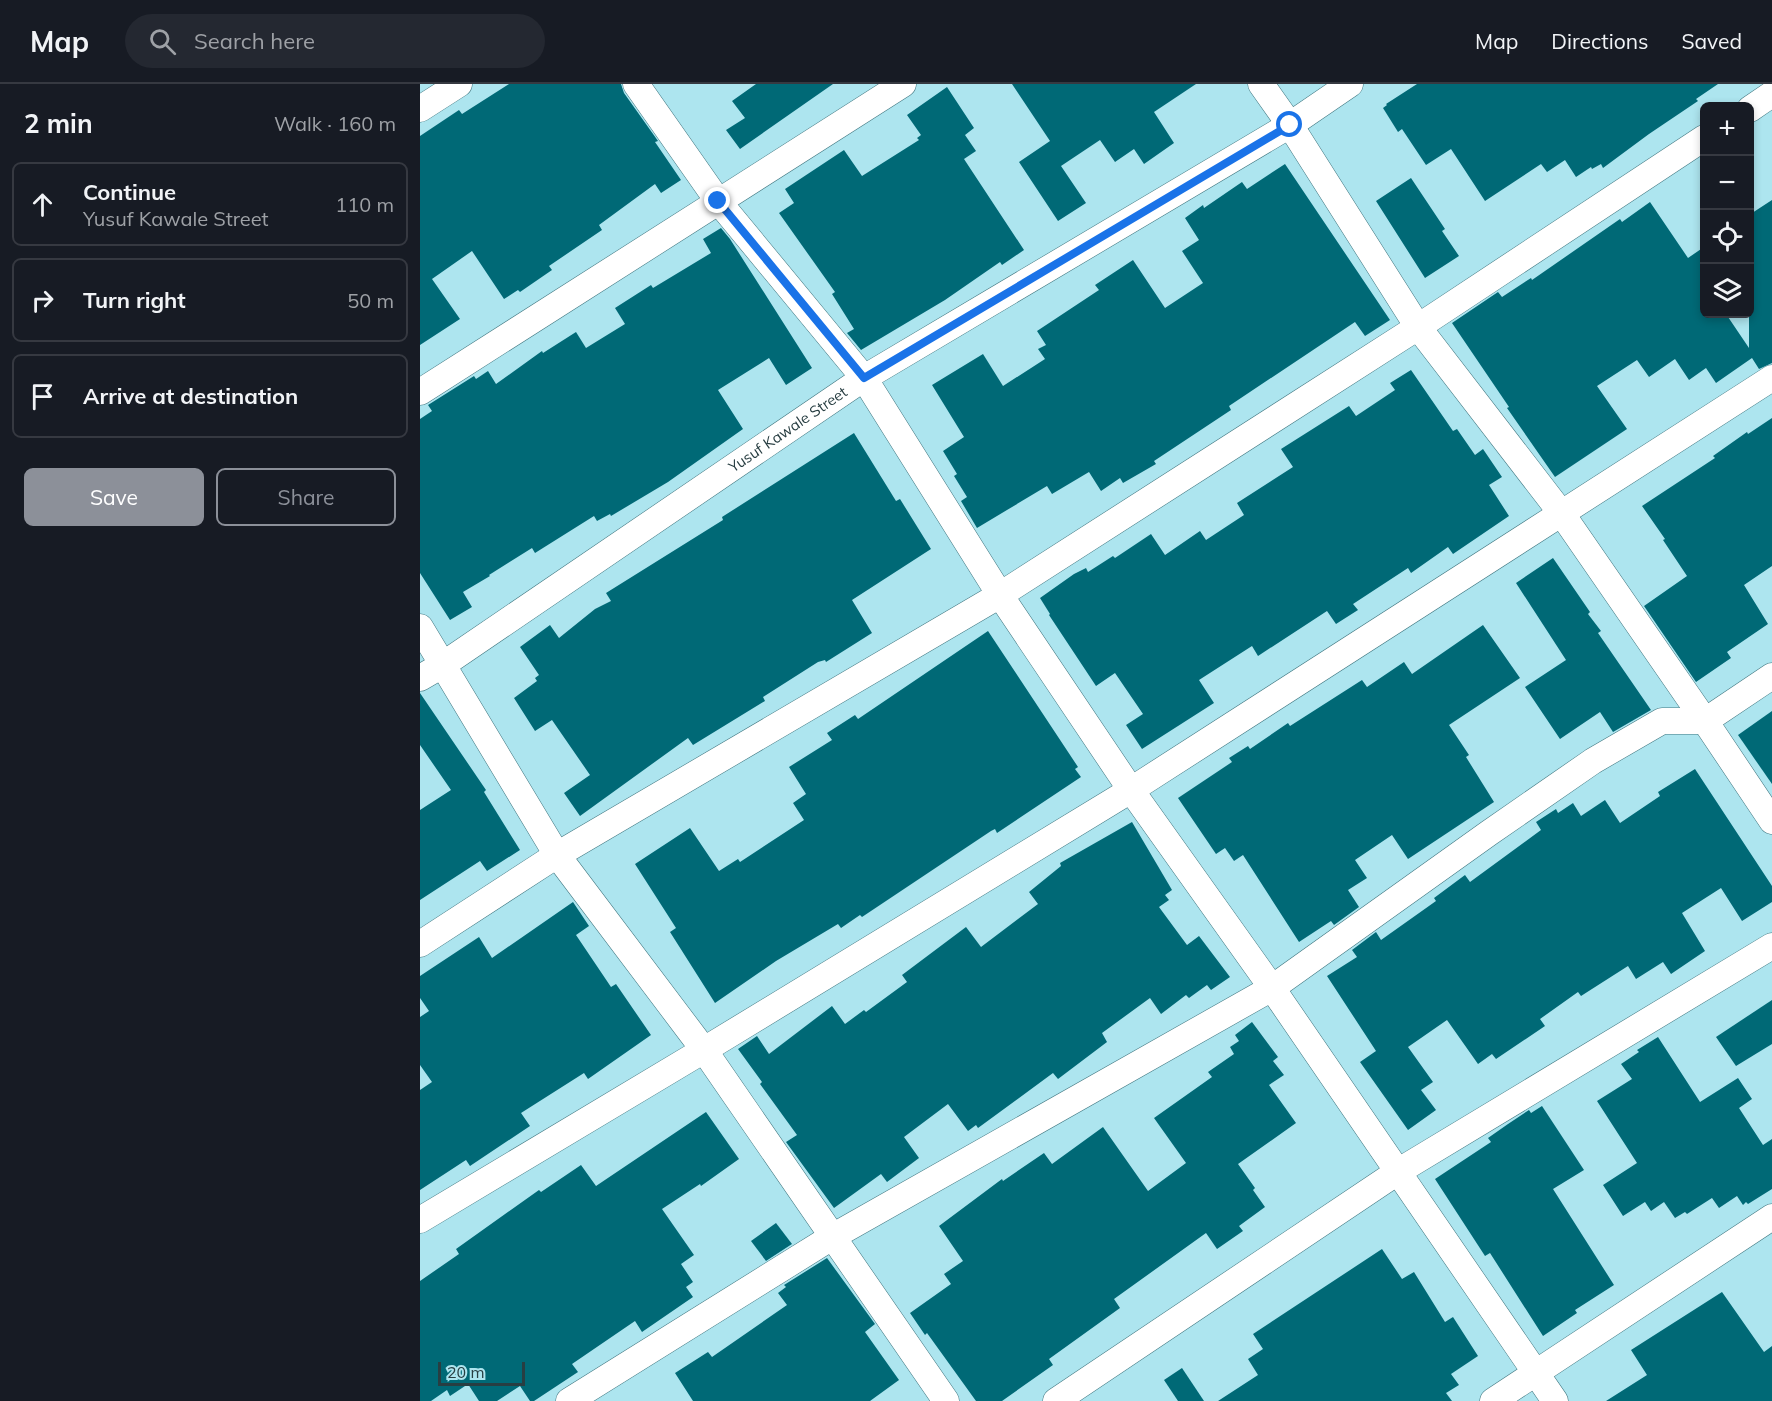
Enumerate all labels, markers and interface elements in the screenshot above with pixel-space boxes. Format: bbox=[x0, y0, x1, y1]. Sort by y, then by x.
search box bbox=[125, 14, 545, 68]
text: Map bbox=[30, 24, 89, 59]
icon: search bbox=[146, 25, 179, 58]
text: Search here bbox=[194, 27, 315, 55]
text: Map bbox=[1475, 28, 1518, 54]
text: Directions bbox=[1551, 28, 1648, 54]
text: Saved bbox=[1681, 28, 1742, 54]
map controls bbox=[1700, 102, 1754, 318]
button: + bbox=[1700, 102, 1754, 156]
text: 2 min bbox=[24, 107, 93, 140]
text: Walk · 160 m bbox=[274, 111, 396, 136]
route start bbox=[1276, 111, 1302, 137]
button: − bbox=[1700, 156, 1754, 210]
text: Continue bbox=[83, 178, 176, 206]
route end bbox=[704, 187, 730, 213]
icon: ahead bbox=[26, 188, 59, 221]
text: 110 m bbox=[335, 192, 394, 217]
text: Yusuf Kawale Street bbox=[83, 206, 269, 231]
button: locate bbox=[1700, 210, 1754, 264]
button: layers bbox=[1700, 264, 1754, 318]
icon: right bbox=[26, 284, 59, 317]
text: Turn right bbox=[83, 286, 186, 314]
text: 50 m bbox=[347, 288, 394, 313]
icon: arrive bbox=[26, 380, 59, 413]
text: Arrive at destination bbox=[83, 382, 298, 410]
street label: Yusuf Kawale Street bbox=[724, 382, 851, 477]
button: Save bbox=[24, 468, 204, 526]
button: Share bbox=[216, 468, 396, 526]
scale bar bbox=[438, 1359, 525, 1386]
text: 20 m bbox=[447, 1362, 484, 1382]

